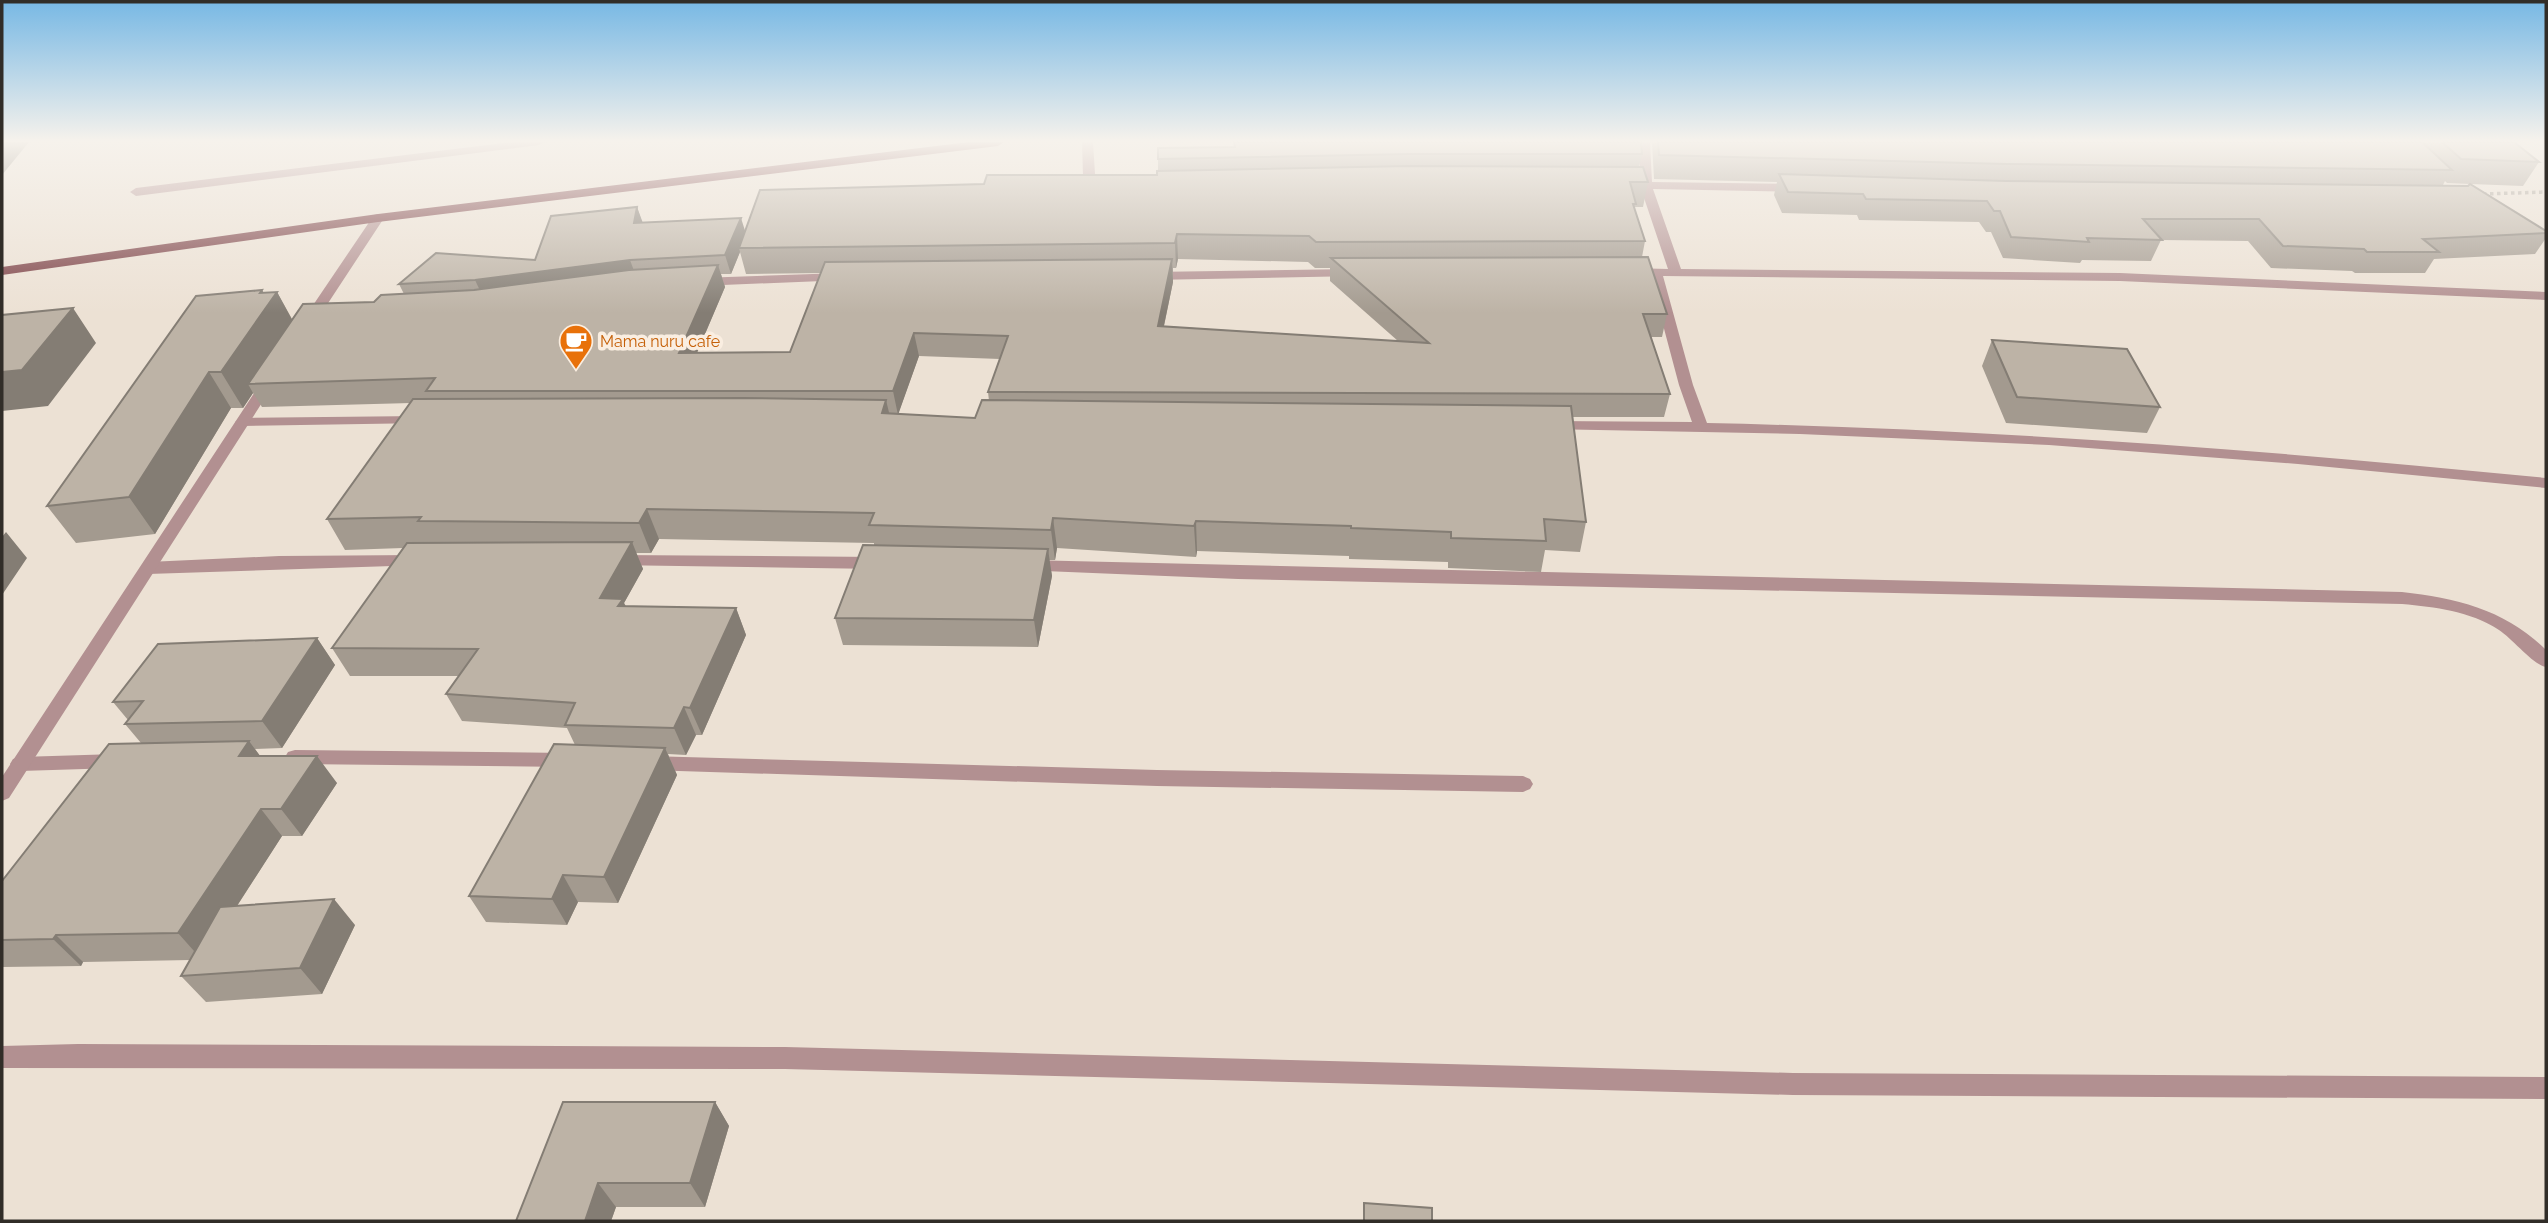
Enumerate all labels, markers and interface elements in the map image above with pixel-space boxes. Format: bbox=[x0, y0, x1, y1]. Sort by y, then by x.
cafe icon: Mama nuru cafe bbox=[557, 322, 595, 371]
place label: Mama nuru cafe bbox=[600, 332, 720, 351]

